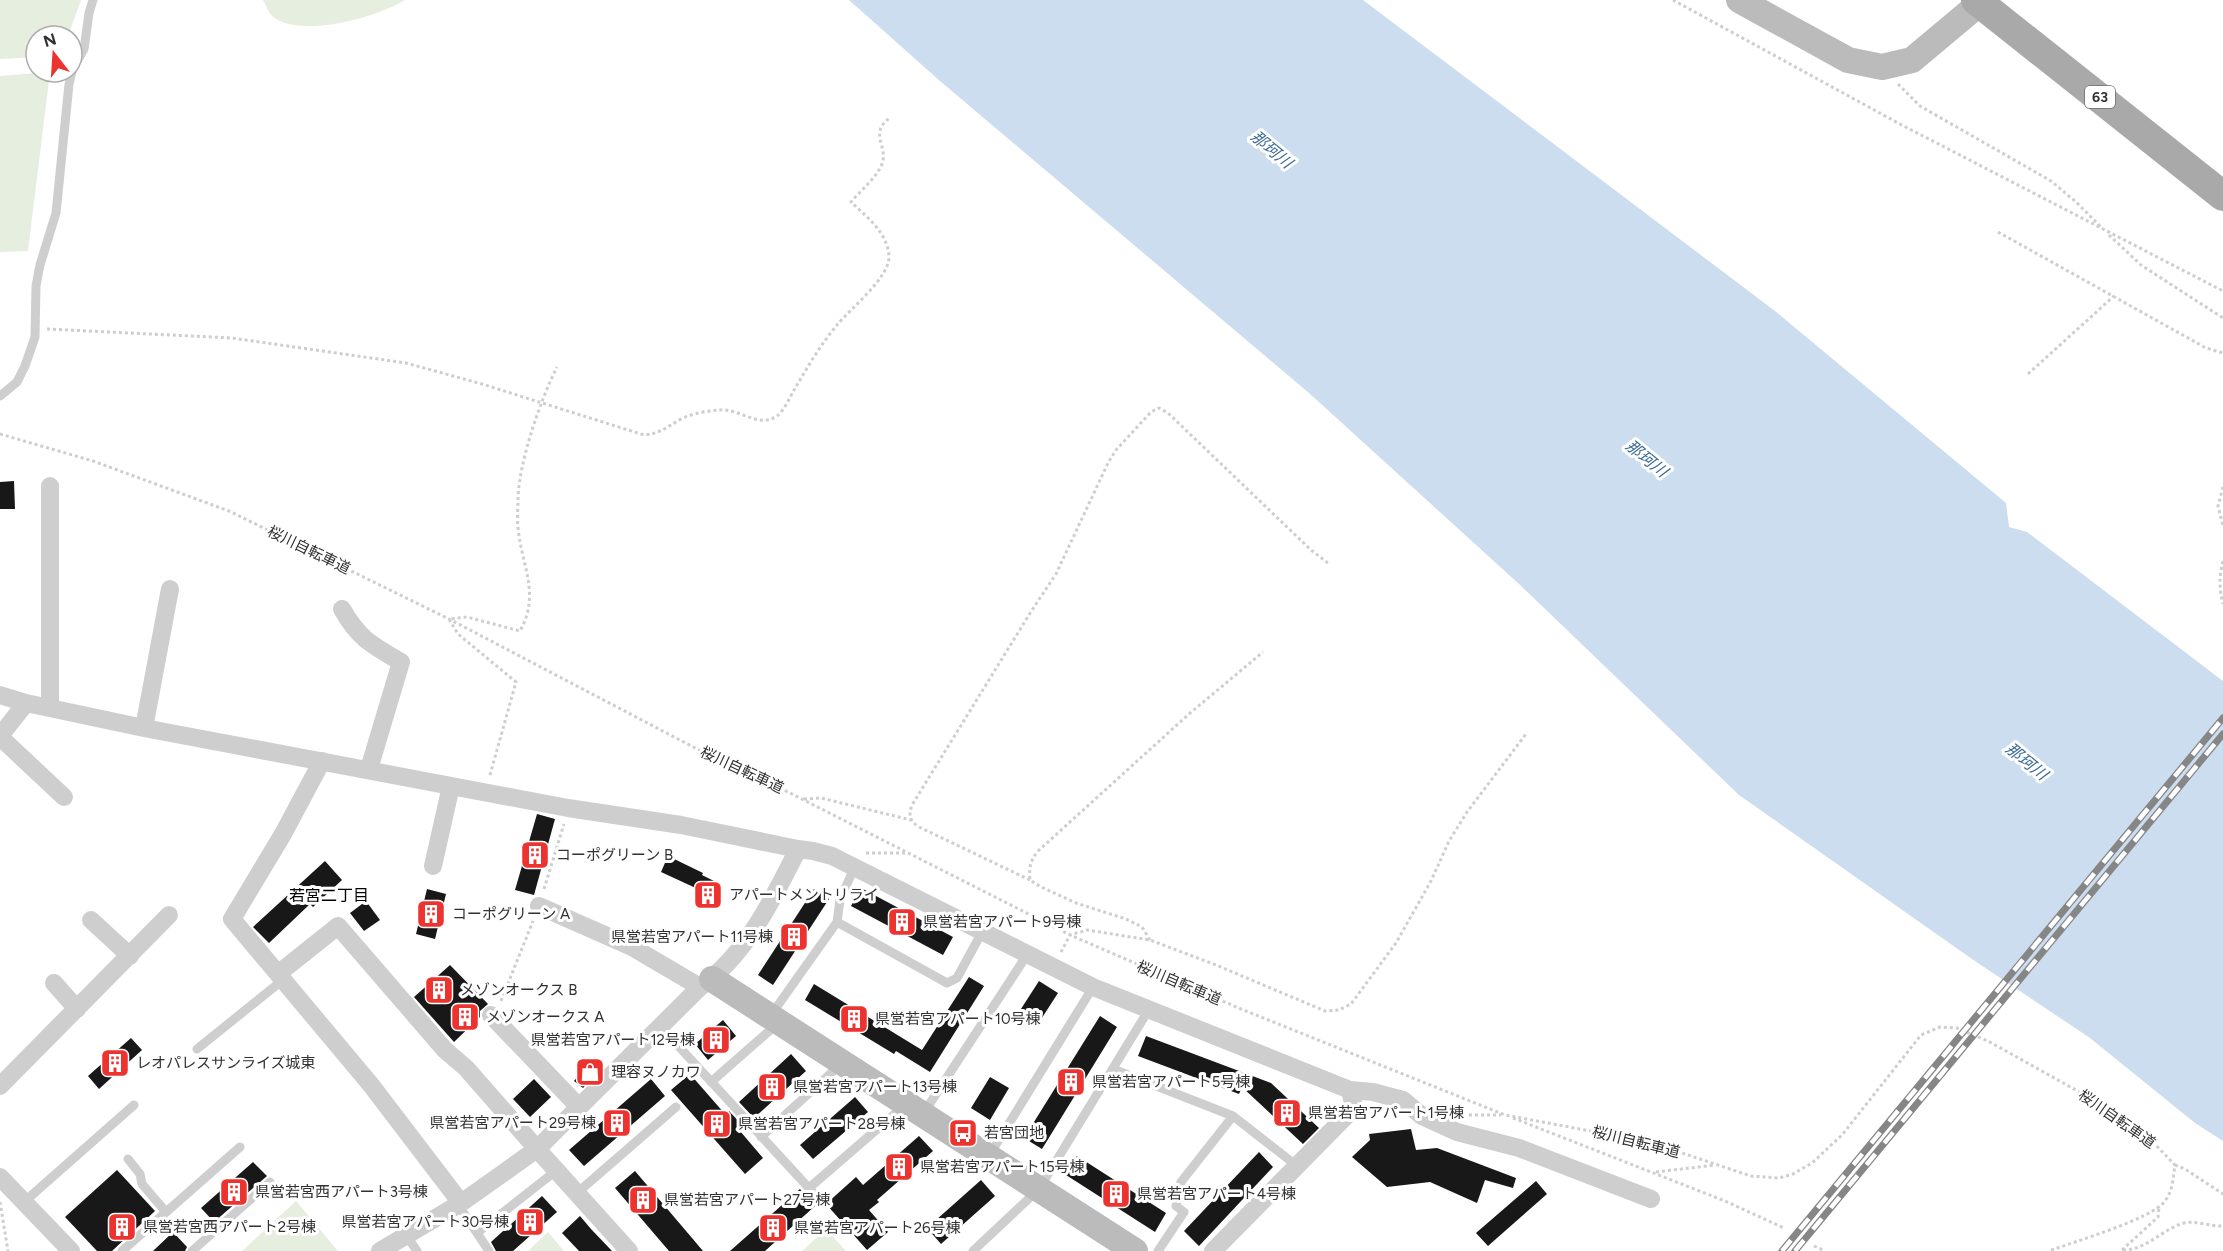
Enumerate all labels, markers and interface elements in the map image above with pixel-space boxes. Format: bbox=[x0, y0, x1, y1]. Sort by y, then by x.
north arrow bbox=[24, 24, 84, 84]
text: N bbox=[41, 29, 58, 51]
road number: 63 bbox=[2085, 86, 2115, 108]
water label: 那珂川 bbox=[1247, 127, 1298, 173]
water label: 那珂川 bbox=[1622, 436, 1673, 482]
street label: 桜川自転車道 bbox=[265, 522, 353, 578]
water label: 那珂川 bbox=[2002, 739, 2053, 785]
street label: 桜川自転車道 bbox=[697, 743, 787, 797]
building icon: コーポグリーン B bbox=[519, 839, 551, 871]
place label: コーポグリーン B bbox=[556, 846, 673, 864]
building icon: アパートメントリライ bbox=[692, 879, 724, 911]
district label: 若宮二丁目 bbox=[289, 886, 369, 905]
place label: アパートメントリライ bbox=[729, 886, 879, 904]
building icon: コーポグリーン A bbox=[415, 898, 447, 930]
place label: コーポグリーン A bbox=[452, 905, 570, 923]
building icon: 県営若宮アパート9号棟 bbox=[886, 906, 918, 938]
place label: 県営若宮アパート9号棟 bbox=[923, 913, 1081, 931]
building icon: 県営若宮アパート11号棟 bbox=[778, 921, 810, 953]
place label: 県営若宮アパート11号棟 bbox=[611, 928, 773, 946]
street label: 桜川自転車道 bbox=[1134, 957, 1224, 1009]
building icon: メゾンオークス B bbox=[423, 974, 455, 1006]
place label: メゾンオークス B bbox=[460, 981, 577, 999]
building icon: メゾンオークス A bbox=[449, 1001, 481, 1033]
building icon: 県営若宮アパート10号棟 bbox=[838, 1003, 870, 1035]
place label: メゾンオークス A bbox=[486, 1008, 604, 1026]
place label: 県営若宮アパート10号棟 bbox=[875, 1010, 1041, 1028]
building icon: 県営若宮アパート12号棟 bbox=[700, 1024, 732, 1056]
place label: 県営若宮アパート12号棟 bbox=[531, 1031, 695, 1049]
building icon: レオパレスサンライズ城東 bbox=[99, 1047, 131, 1079]
place label: レオパレスサンライズ城東 bbox=[136, 1054, 316, 1072]
shop icon: 理容ヌノカワ bbox=[574, 1056, 606, 1088]
place label: 理容ヌノカワ bbox=[611, 1063, 701, 1081]
building icon: 県営若宮アパート5号棟 bbox=[1055, 1066, 1087, 1098]
building icon: 県営若宮アパート13号棟 bbox=[756, 1071, 788, 1103]
place label: 県営若宮アパート5号棟 bbox=[1092, 1073, 1250, 1091]
place label: 県営若宮アパート13号棟 bbox=[793, 1078, 957, 1096]
street label: 桜川自転車道 bbox=[2075, 1086, 2159, 1152]
building icon: 県営若宮アパート1号棟 bbox=[1271, 1097, 1303, 1129]
place label: 県営若宮アパート1号棟 bbox=[1308, 1104, 1464, 1122]
building icon: 県営若宮アパート29号棟 bbox=[601, 1107, 633, 1139]
building icon: 県営若宮アパート28号棟 bbox=[701, 1108, 733, 1140]
place label: 県営若宮アパート29号棟 bbox=[429, 1114, 596, 1132]
place label: 県営若宮アパート28号棟 bbox=[738, 1115, 905, 1133]
bus stop icon: 若宮団地 bbox=[947, 1117, 979, 1149]
street label: 桜川自転車道 bbox=[1590, 1122, 1682, 1162]
place label: 若宮団地 bbox=[984, 1124, 1044, 1142]
building icon: 県営若宮アパート15号棟 bbox=[883, 1151, 915, 1183]
place label: 県営若宮アパート15号棟 bbox=[920, 1158, 1085, 1176]
building icon: 県営若宮西アパート3号棟 bbox=[218, 1176, 250, 1208]
building icon: 県営若宮アパート4号棟 bbox=[1100, 1178, 1132, 1210]
place label: 県営若宮西アパート3号棟 bbox=[255, 1183, 428, 1201]
building icon: 県営若宮アパート27号棟 bbox=[627, 1184, 659, 1216]
place label: 県営若宮アパート4号棟 bbox=[1137, 1185, 1296, 1203]
place label: 県営若宮アパート27号棟 bbox=[664, 1191, 830, 1209]
building icon: 県営若宮アパート30号棟 bbox=[514, 1206, 546, 1238]
building icon: 県営若宮西アパート2号棟 bbox=[106, 1211, 138, 1243]
building icon: 県営若宮アパート26号棟 bbox=[757, 1212, 789, 1244]
place label: 県営若宮アパート30号棟 bbox=[342, 1213, 509, 1231]
place label: 県営若宮西アパート2号棟 bbox=[143, 1218, 316, 1236]
place label: 県営若宮アパート26号棟 bbox=[794, 1219, 961, 1237]

